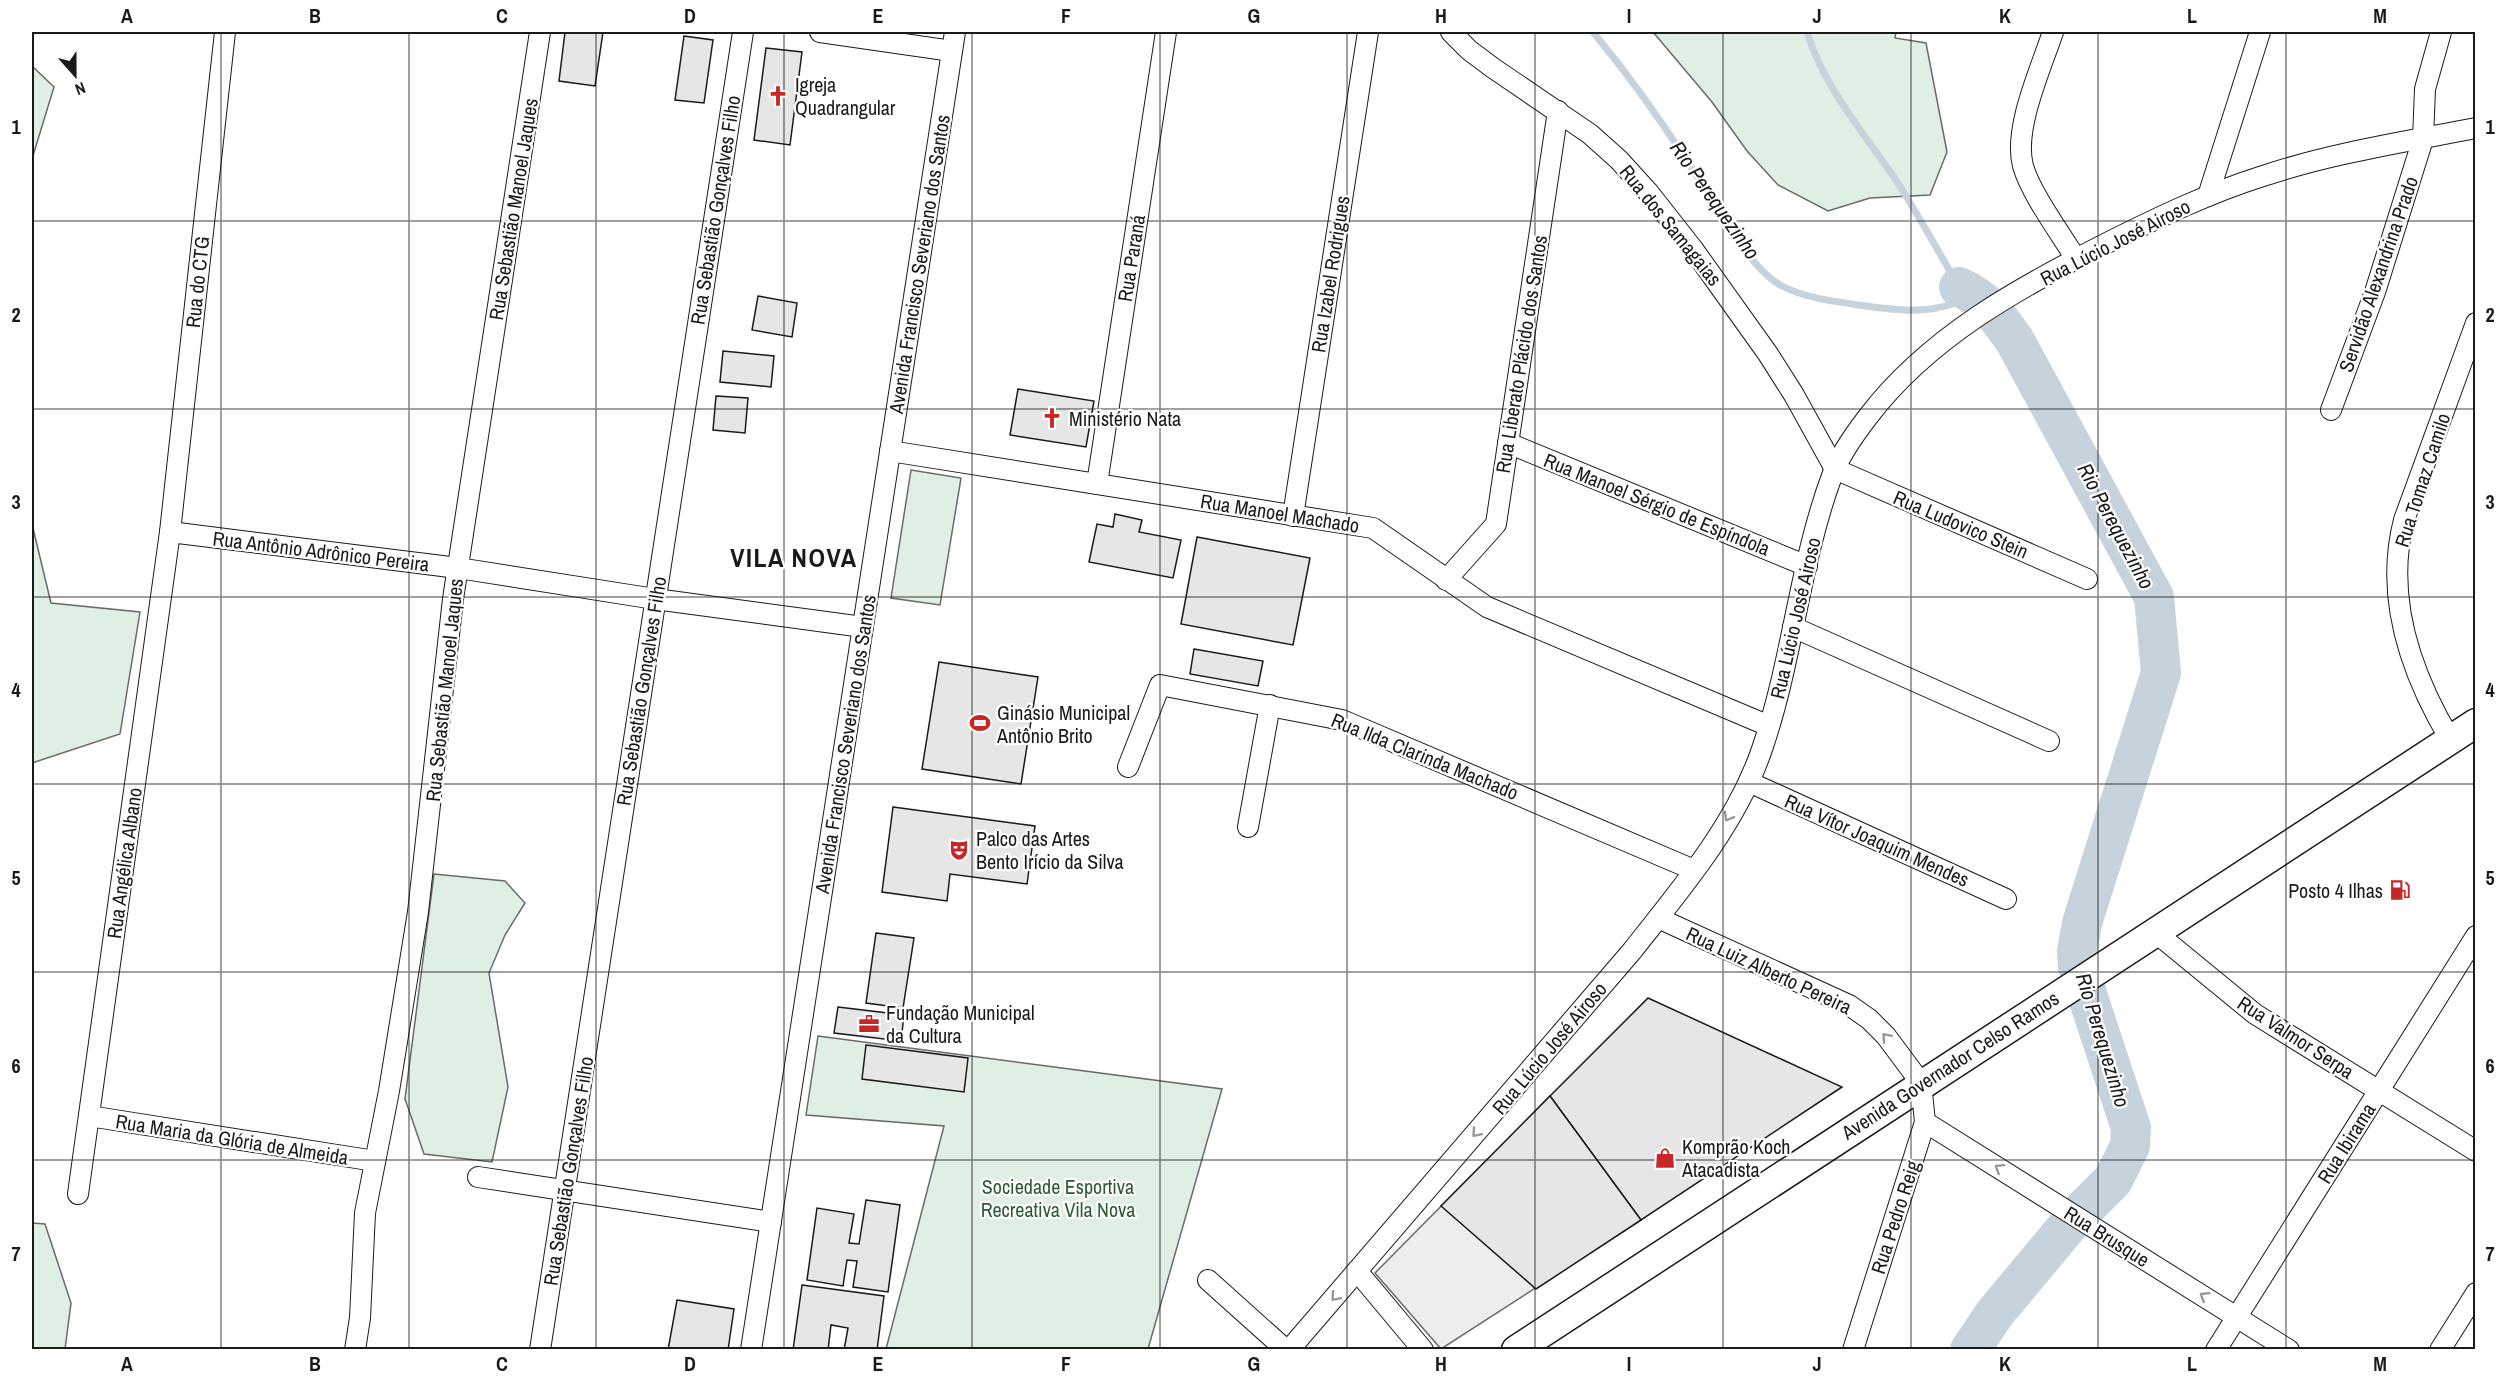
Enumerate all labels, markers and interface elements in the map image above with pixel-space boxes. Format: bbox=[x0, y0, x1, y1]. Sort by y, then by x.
text: A bbox=[121, 2, 133, 29]
text: B bbox=[309, 2, 321, 29]
text: C bbox=[496, 2, 508, 29]
text: D bbox=[684, 2, 696, 29]
text: E bbox=[873, 2, 884, 29]
text: F bbox=[1061, 2, 1071, 29]
text: G bbox=[1248, 2, 1260, 29]
text: H bbox=[1435, 2, 1447, 29]
text: I bbox=[1627, 2, 1631, 29]
text: J bbox=[1812, 2, 1822, 29]
text: K bbox=[1999, 2, 2011, 29]
text: L bbox=[2187, 2, 2197, 29]
text: M bbox=[2373, 2, 2387, 29]
north arrow bbox=[45, 45, 105, 105]
place label: Igreja Quadrangular bbox=[795, 71, 896, 121]
text: N bbox=[72, 77, 89, 101]
church icon: Igreja Quadrangular bbox=[766, 84, 790, 108]
street label: Rua Sebastião Gonçalves Filho bbox=[684, 94, 746, 326]
street label: Rua Sebastião Manoel Jaques bbox=[482, 96, 544, 322]
text: 1 bbox=[11, 113, 21, 140]
street label: Avenida Francisco Severiano dos Santos bbox=[882, 113, 956, 416]
text: 1 bbox=[2485, 113, 2495, 140]
water label: Rio Perequezinho bbox=[1663, 135, 1767, 265]
street label: Rua dos Samagaias bbox=[1614, 159, 1728, 291]
street label: Servidão Alexandrina Prado bbox=[2332, 173, 2424, 375]
street label: Rua Lúcio José Airoso bbox=[2035, 193, 2195, 291]
street label: Rua Izabel Rodrigues bbox=[1304, 194, 1356, 354]
street label: Rua Paraná bbox=[1111, 213, 1151, 303]
street label: Rua Liberato Plácido dos Santos bbox=[1489, 233, 1553, 475]
street label: Rua do CTG bbox=[179, 235, 215, 329]
text: 2 bbox=[11, 301, 21, 328]
text: 2 bbox=[2485, 301, 2495, 328]
place label: Ministério Nata bbox=[1069, 405, 1181, 432]
church icon: Ministério Nata bbox=[1040, 406, 1064, 430]
street label: Rua Tomaz Camilo bbox=[2388, 410, 2456, 550]
street label: Rua Manoel Sérgio de Espíndola bbox=[1540, 446, 1774, 562]
water label: Rio Perequezinho bbox=[2071, 458, 2161, 594]
street label: Rua Ludovico Stein bbox=[1889, 483, 2033, 565]
street label: Rua Manoel Machado bbox=[1199, 487, 1361, 539]
text: 3 bbox=[11, 488, 21, 515]
text: 3 bbox=[2485, 488, 2495, 515]
street label: Rua Antônio Adrônico Pereira bbox=[211, 524, 431, 578]
street label: Rua Lúcio José Airoso bbox=[1763, 535, 1827, 701]
district label: VILA NOVA bbox=[730, 540, 858, 575]
street label: Rua Sebastião Gonçalves Filho bbox=[610, 575, 672, 807]
street label: Rua Sebastião Manoel Jaques bbox=[419, 577, 469, 803]
street label: Avenida Francisco Severiano dos Santos bbox=[808, 593, 882, 896]
text: 4 bbox=[11, 676, 21, 703]
text: 4 bbox=[2485, 676, 2495, 703]
place label: Ginásio Municipal Antônio Brito bbox=[996, 699, 1130, 749]
street label: Rua Ilda Clarinda Machado bbox=[1327, 706, 1523, 806]
sports icon: Ginásio Municipal Antônio Brito bbox=[968, 711, 992, 735]
street label: Rua Angélica Albano bbox=[100, 786, 148, 940]
street label: Rua Vítor Joaquim Mendes bbox=[1780, 787, 1974, 893]
one-way arrow bbox=[1724, 811, 1736, 821]
place label: Palco das Artes Bento Irício da Silva bbox=[976, 825, 1124, 875]
theatre icon: Palco das Artes Bento Irício da Silva bbox=[947, 838, 971, 862]
text: 5 bbox=[11, 864, 21, 891]
text: 5 bbox=[2485, 864, 2495, 891]
place label: Posto 4 Ilhas bbox=[2288, 877, 2383, 904]
fuel station icon: Posto 4 Ilhas bbox=[2388, 878, 2412, 902]
street label: Rua Luiz Alberto Pereira bbox=[1682, 920, 1856, 1020]
water label: Rio Perequezinho bbox=[2069, 969, 2137, 1111]
street label: Rua Lúcio José Airoso bbox=[1486, 976, 1612, 1120]
street label: Avenida Governador Celso Ramos bbox=[1835, 984, 2064, 1146]
street label: Rua Valmor Serpa bbox=[2233, 989, 2359, 1085]
place label: Fundação Municipal da Cultura bbox=[886, 999, 1035, 1049]
office icon: Fundação Municipal da Cultura bbox=[857, 1012, 881, 1036]
one-way arrow bbox=[1882, 1033, 1893, 1044]
text: 6 bbox=[11, 1052, 21, 1079]
text: 6 bbox=[2485, 1052, 2495, 1079]
street label: Rua Sebastião Gonçalves Filho bbox=[537, 1055, 599, 1287]
street label: Rua Ibirama bbox=[2311, 1098, 2381, 1188]
street label: Rua Maria da Glória de Almeida bbox=[114, 1107, 350, 1171]
one-way arrow bbox=[1472, 1126, 1483, 1137]
place label: Komprão Koch Atacadista bbox=[1681, 1133, 1790, 1183]
shop icon: Komprão Koch Atacadista bbox=[1653, 1146, 1677, 1170]
street label: Rua Pedro Reig bbox=[1864, 1157, 1926, 1277]
one-way arrow bbox=[1995, 1164, 2005, 1176]
park label: Sociedade Esportiva Recreativa Vila Nova bbox=[981, 1173, 1135, 1223]
street label: Rua Brusque bbox=[2059, 1199, 2155, 1273]
text: 7 bbox=[11, 1240, 21, 1267]
text: 7 bbox=[2485, 1240, 2495, 1267]
one-way arrow bbox=[1331, 1290, 1342, 1301]
one-way arrow bbox=[2200, 1292, 2210, 1304]
text: A bbox=[121, 1350, 133, 1377]
text: B bbox=[309, 1350, 321, 1377]
text: C bbox=[496, 1350, 508, 1377]
text: D bbox=[684, 1350, 696, 1377]
text: E bbox=[873, 1350, 884, 1377]
text: F bbox=[1061, 1350, 1071, 1377]
text: G bbox=[1248, 1350, 1260, 1377]
text: H bbox=[1435, 1350, 1447, 1377]
text: I bbox=[1627, 1350, 1631, 1377]
text: J bbox=[1812, 1350, 1822, 1377]
text: K bbox=[1999, 1350, 2011, 1377]
text: L bbox=[2187, 1350, 2197, 1377]
text: M bbox=[2373, 1350, 2387, 1377]

